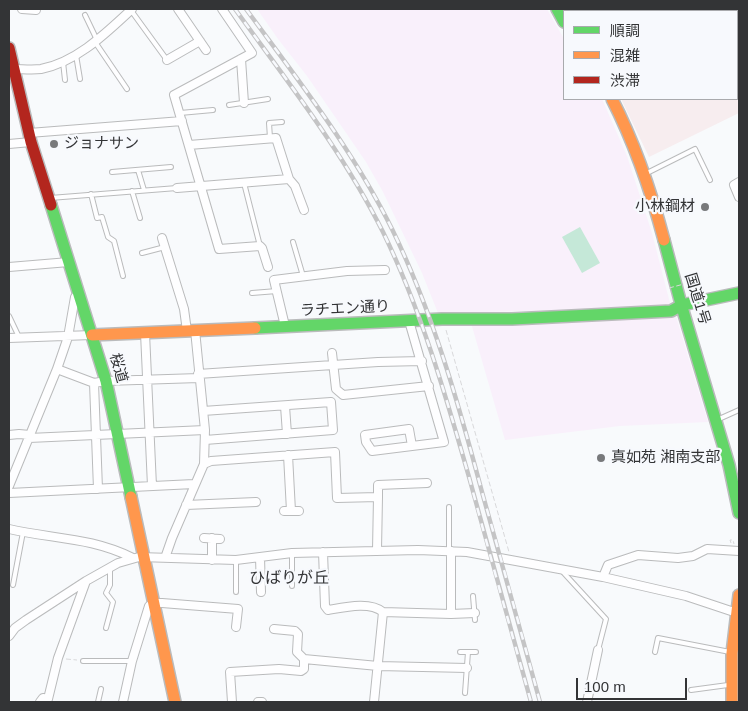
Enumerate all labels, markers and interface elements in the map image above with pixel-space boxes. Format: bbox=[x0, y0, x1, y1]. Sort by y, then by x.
legend bbox=[563, 10, 738, 100]
text: 順調 bbox=[610, 22, 640, 39]
text: 混雑 bbox=[610, 47, 640, 64]
text: 渋滞 bbox=[610, 72, 640, 89]
place label: ジョナサン bbox=[64, 135, 139, 153]
marker: ジョナサン bbox=[48, 138, 60, 150]
place label: 小林鋼材 bbox=[635, 198, 695, 216]
marker: 小林鋼材 bbox=[699, 201, 711, 213]
street label: 国道1号 bbox=[681, 271, 713, 327]
street label: ラチエン通り bbox=[300, 298, 390, 320]
street label: 桜道 bbox=[105, 351, 131, 385]
place label: 真如苑 湘南支部 bbox=[611, 449, 720, 467]
marker: 真如苑 湘南支部 bbox=[595, 452, 607, 464]
district label: ひばりが丘 bbox=[249, 569, 329, 589]
scale bar bbox=[578, 668, 689, 700]
text: 100 m bbox=[584, 678, 626, 695]

